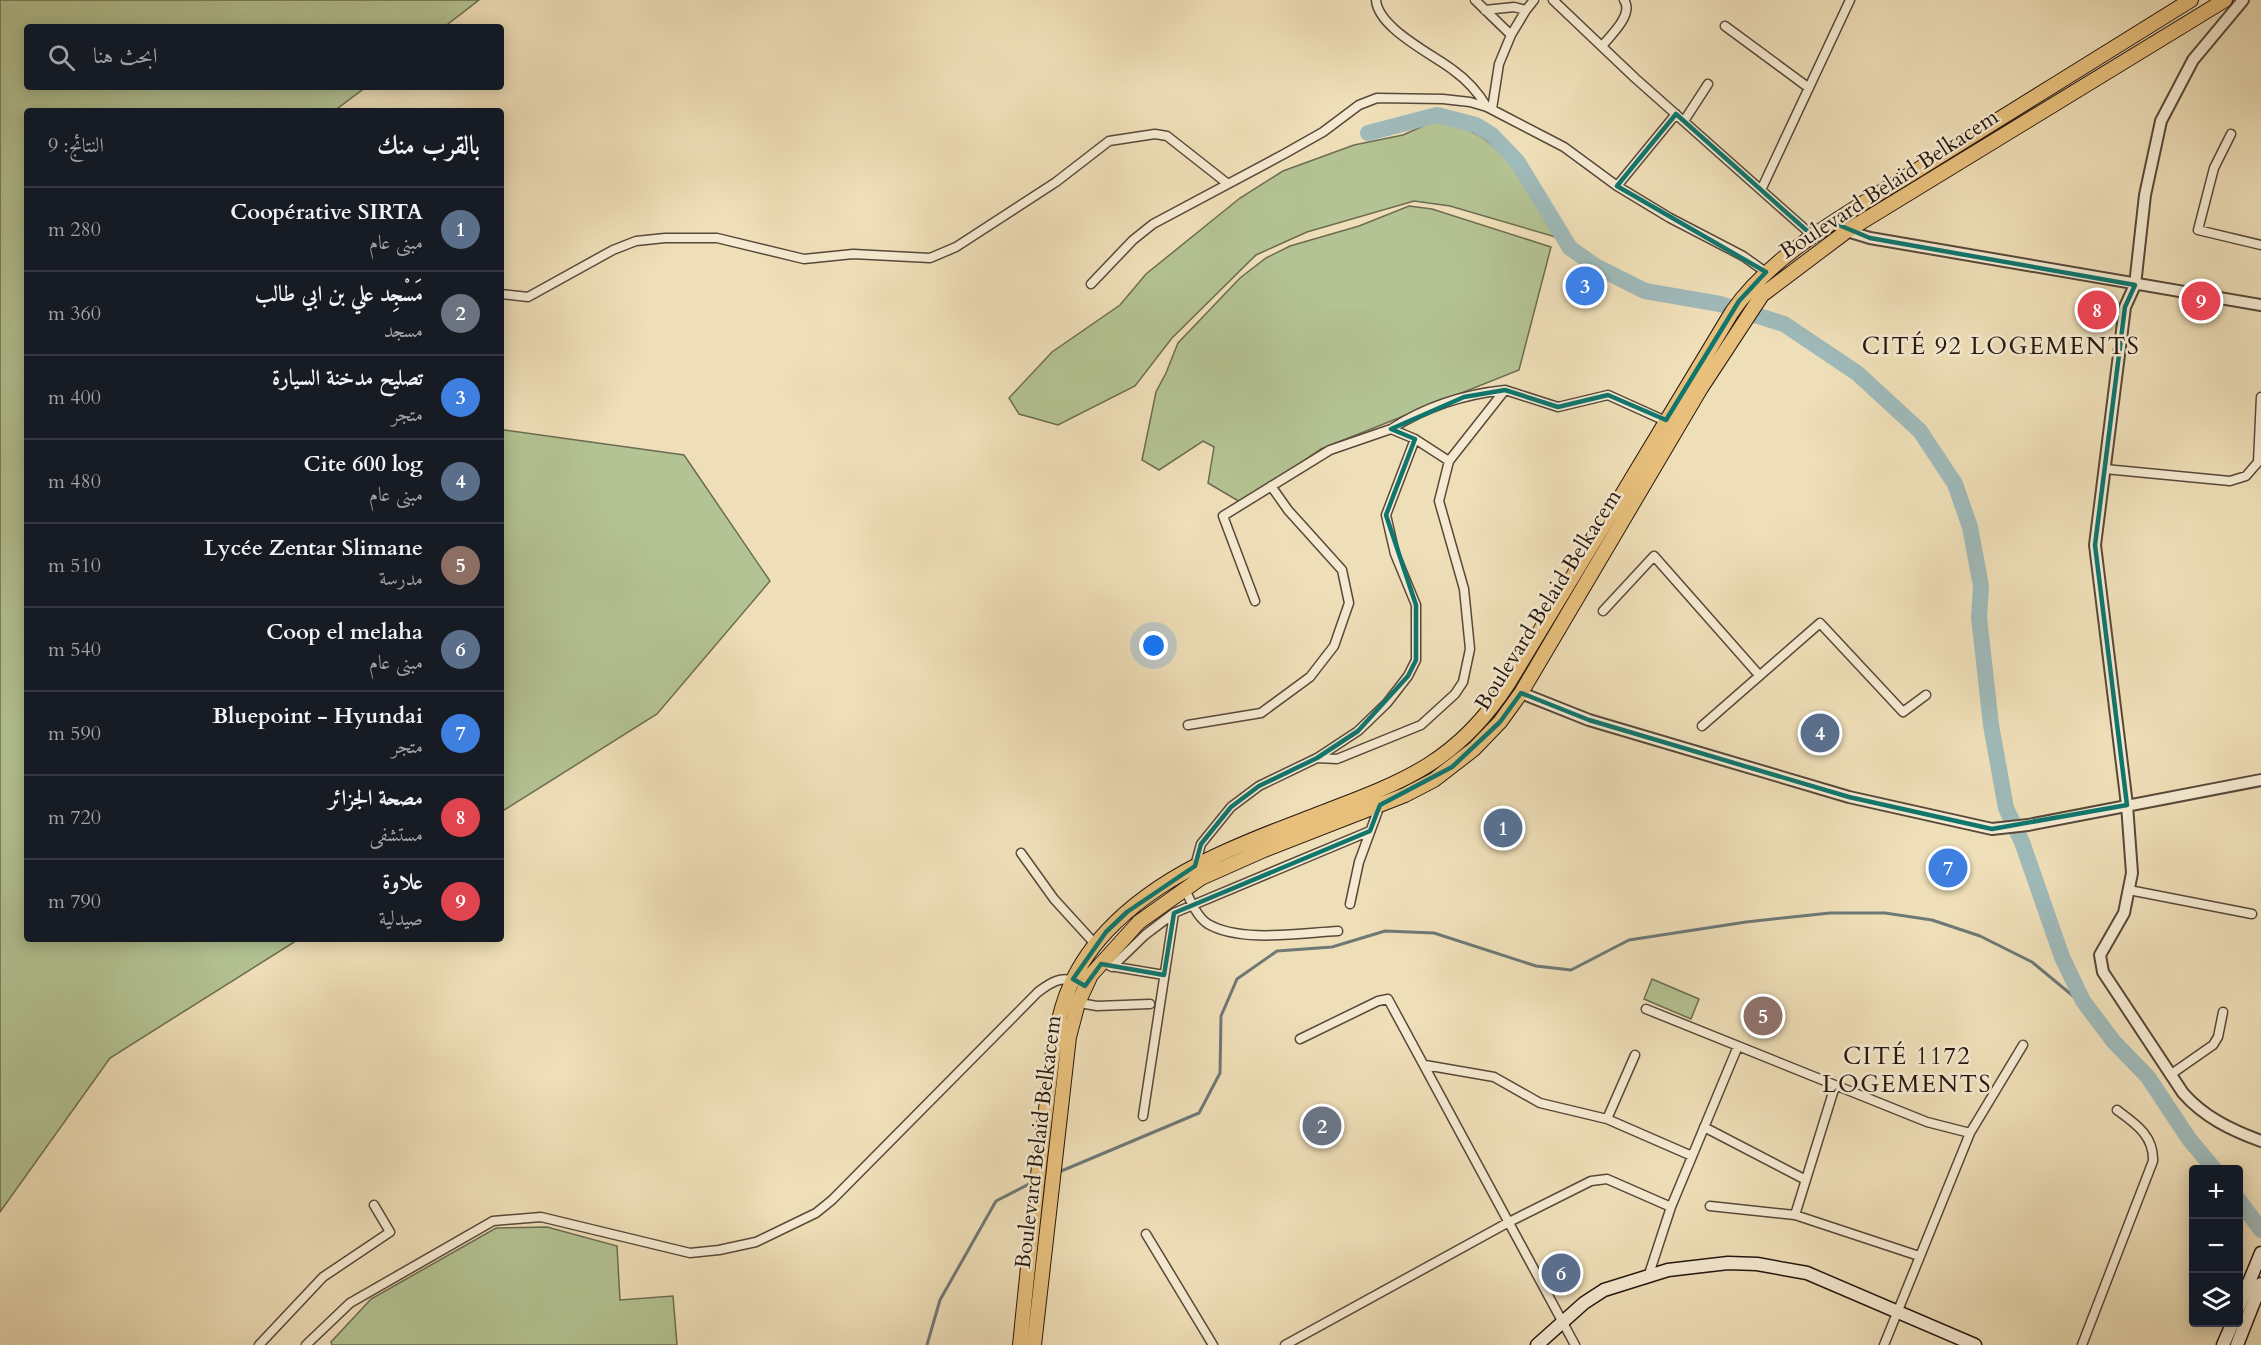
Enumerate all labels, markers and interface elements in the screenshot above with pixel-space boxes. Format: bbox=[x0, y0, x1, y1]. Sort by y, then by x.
search box bbox=[24, 24, 504, 90]
icon: search bbox=[45, 41, 78, 74]
text: ابحث هنا bbox=[93, 41, 158, 71]
street label: Boulevard Belaid Belkacem bbox=[1774, 102, 2004, 266]
text: بالقرب منك bbox=[377, 128, 480, 163]
text: النتائج: 9 bbox=[48, 132, 104, 159]
text: Coopérative SIRTA bbox=[230, 197, 423, 227]
text: 280 m bbox=[48, 216, 101, 243]
text: 1 bbox=[455, 216, 466, 243]
text: مبنى عام bbox=[369, 229, 423, 256]
pin: 3 bbox=[1566, 264, 1604, 308]
pin: 9 bbox=[2182, 278, 2220, 324]
text: مَسْجِد علي بن ابي طالب bbox=[255, 279, 423, 309]
pin: 8 bbox=[2078, 288, 2116, 332]
text: 360 m bbox=[48, 300, 101, 327]
text: 2 bbox=[455, 300, 466, 327]
text: مسجد bbox=[384, 317, 423, 344]
district label: CITÉ 92 LOGEMENTS bbox=[1862, 330, 2140, 363]
text: تصليح مدخنة السيارة bbox=[272, 363, 423, 393]
text: 400 m bbox=[48, 384, 101, 411]
text: 3 bbox=[455, 384, 466, 411]
text: متجر bbox=[391, 401, 423, 428]
text: Cite 600 log bbox=[304, 449, 423, 479]
text: 480 m bbox=[48, 468, 101, 495]
text: 4 bbox=[455, 468, 466, 495]
text: مبنى عام bbox=[369, 481, 423, 508]
street label: Boulevard Belaid Belkacem bbox=[1468, 484, 1629, 716]
text: Lycée Zentar Slimane bbox=[204, 533, 423, 563]
text: 510 m bbox=[48, 552, 101, 579]
text: 5 bbox=[455, 552, 466, 579]
text: مدرسة bbox=[379, 565, 423, 592]
text: Coop el melaha bbox=[266, 617, 423, 647]
your location bbox=[1139, 631, 1168, 660]
text: 540 m bbox=[48, 636, 101, 663]
text: 6 bbox=[455, 636, 466, 663]
text: مبنى عام bbox=[369, 649, 423, 676]
text: Bluepoint - Hyundai bbox=[212, 701, 423, 731]
pin: 4 bbox=[1800, 710, 1840, 756]
text: 590 m bbox=[48, 720, 101, 747]
text: 7 bbox=[455, 720, 466, 747]
text: متجر bbox=[391, 733, 423, 760]
text: مصحة الجزائر bbox=[328, 783, 423, 813]
text: 720 m bbox=[48, 804, 101, 831]
text: 8 bbox=[455, 804, 466, 831]
pin: 1 bbox=[1484, 806, 1522, 850]
text: مستشفى bbox=[370, 821, 423, 848]
pin: 7 bbox=[1928, 846, 1968, 890]
text: علاوة bbox=[382, 867, 423, 897]
text: 790 m bbox=[48, 888, 101, 915]
text: 9 bbox=[455, 888, 466, 915]
text: صيدلية bbox=[379, 905, 423, 932]
pin: 5 bbox=[1744, 994, 1782, 1038]
street label: Boulevard Belaid Belkacem bbox=[1008, 1013, 1068, 1270]
district label: CITÉ 1172 LOGEMENTS bbox=[1822, 1040, 1992, 1101]
pin: 2 bbox=[1302, 1104, 1342, 1148]
map controls bbox=[2189, 1165, 2243, 1327]
button: + bbox=[2189, 1165, 2243, 1219]
button: − bbox=[2189, 1219, 2243, 1273]
pin: 6 bbox=[1542, 1250, 1580, 1296]
button: layers bbox=[2189, 1273, 2243, 1327]

